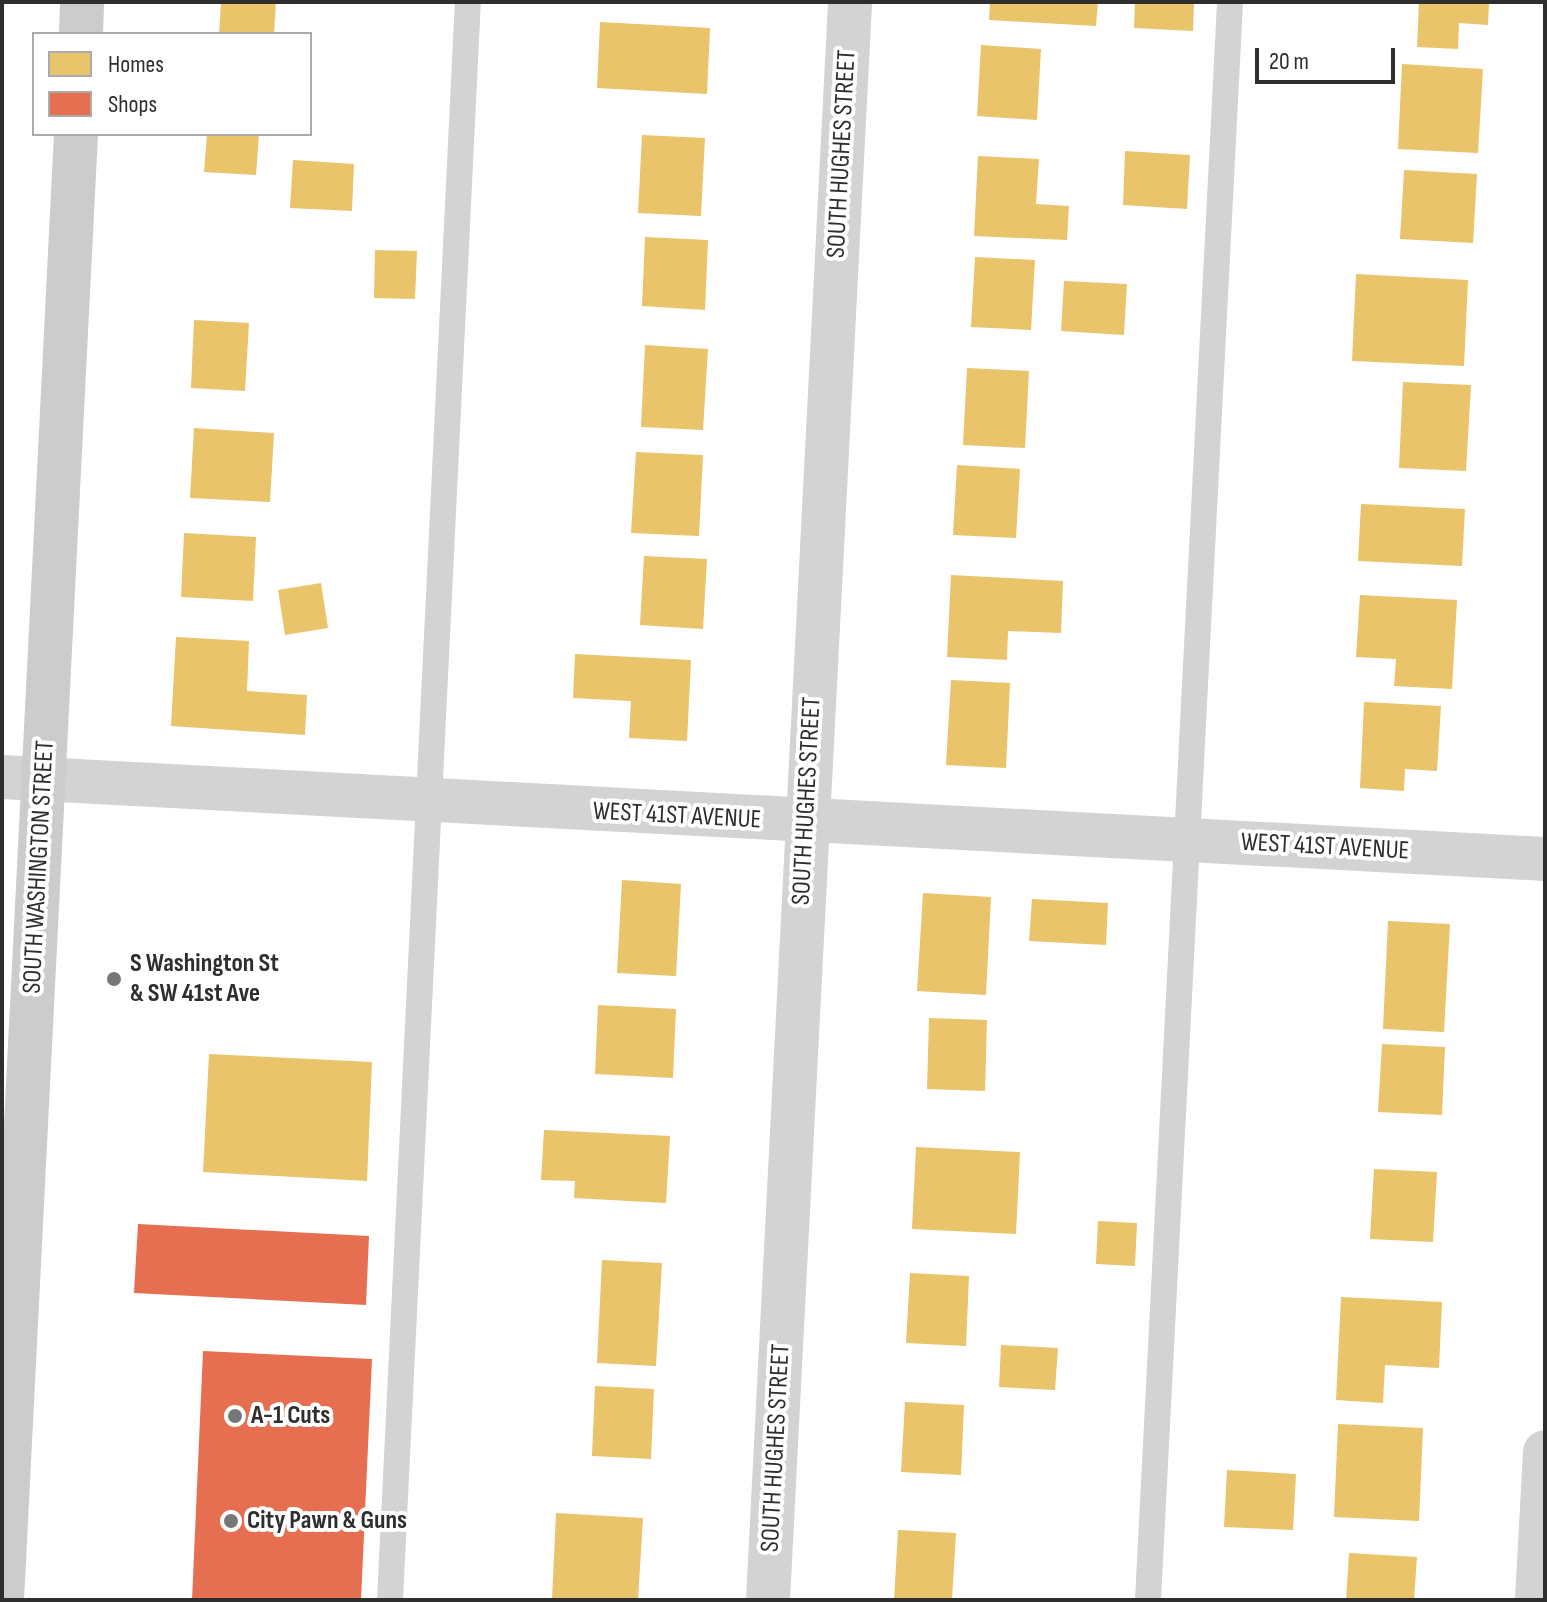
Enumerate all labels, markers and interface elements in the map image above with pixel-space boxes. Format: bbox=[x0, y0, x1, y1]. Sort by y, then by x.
legend bbox=[32, 32, 312, 136]
scale bar bbox=[1259, 32, 1399, 82]
text: 20 m bbox=[1269, 47, 1309, 76]
street label: SOUTH HUGHES STREET bbox=[821, 49, 863, 259]
text: Homes bbox=[108, 50, 164, 79]
text: Shops bbox=[108, 90, 157, 119]
street label: SOUTH HUGHES STREET bbox=[786, 696, 828, 906]
street label: SOUTH WASHINGTON STREET bbox=[17, 740, 61, 994]
street label: WEST 41ST AVENUE bbox=[592, 796, 762, 836]
street label: WEST 41ST AVENUE bbox=[1240, 827, 1410, 867]
place label: S Washington St & SW 41st Ave bbox=[130, 948, 279, 1010]
marker: S Washington St & SW 41st Ave bbox=[105, 970, 123, 988]
street label: SOUTH HUGHES STREET bbox=[755, 1343, 797, 1553]
place label: A-1 Cuts bbox=[251, 1400, 330, 1432]
marker: A-1 Cuts bbox=[226, 1407, 244, 1425]
place label: City Pawn & Guns bbox=[247, 1505, 407, 1537]
marker: City Pawn & Guns bbox=[222, 1512, 240, 1530]

